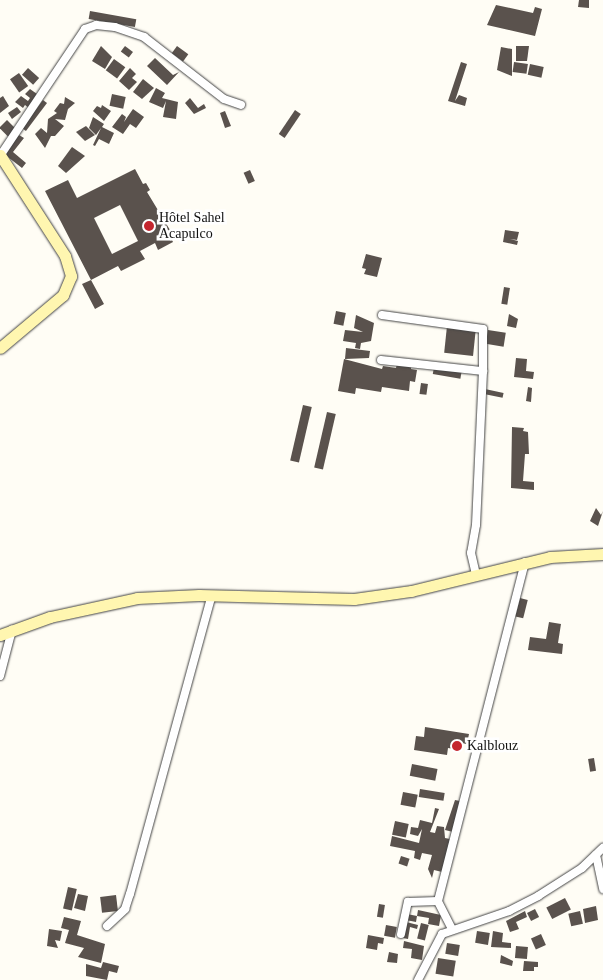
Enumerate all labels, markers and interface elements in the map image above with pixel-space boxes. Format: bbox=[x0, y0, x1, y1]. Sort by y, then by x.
place label: Hôtel Sahel Acapulco bbox=[159, 210, 225, 242]
marker: Hôtel Sahel Acapulco bbox=[143, 220, 155, 232]
place label: Kalblouz bbox=[467, 738, 518, 754]
marker: Kalblouz bbox=[451, 740, 463, 752]

